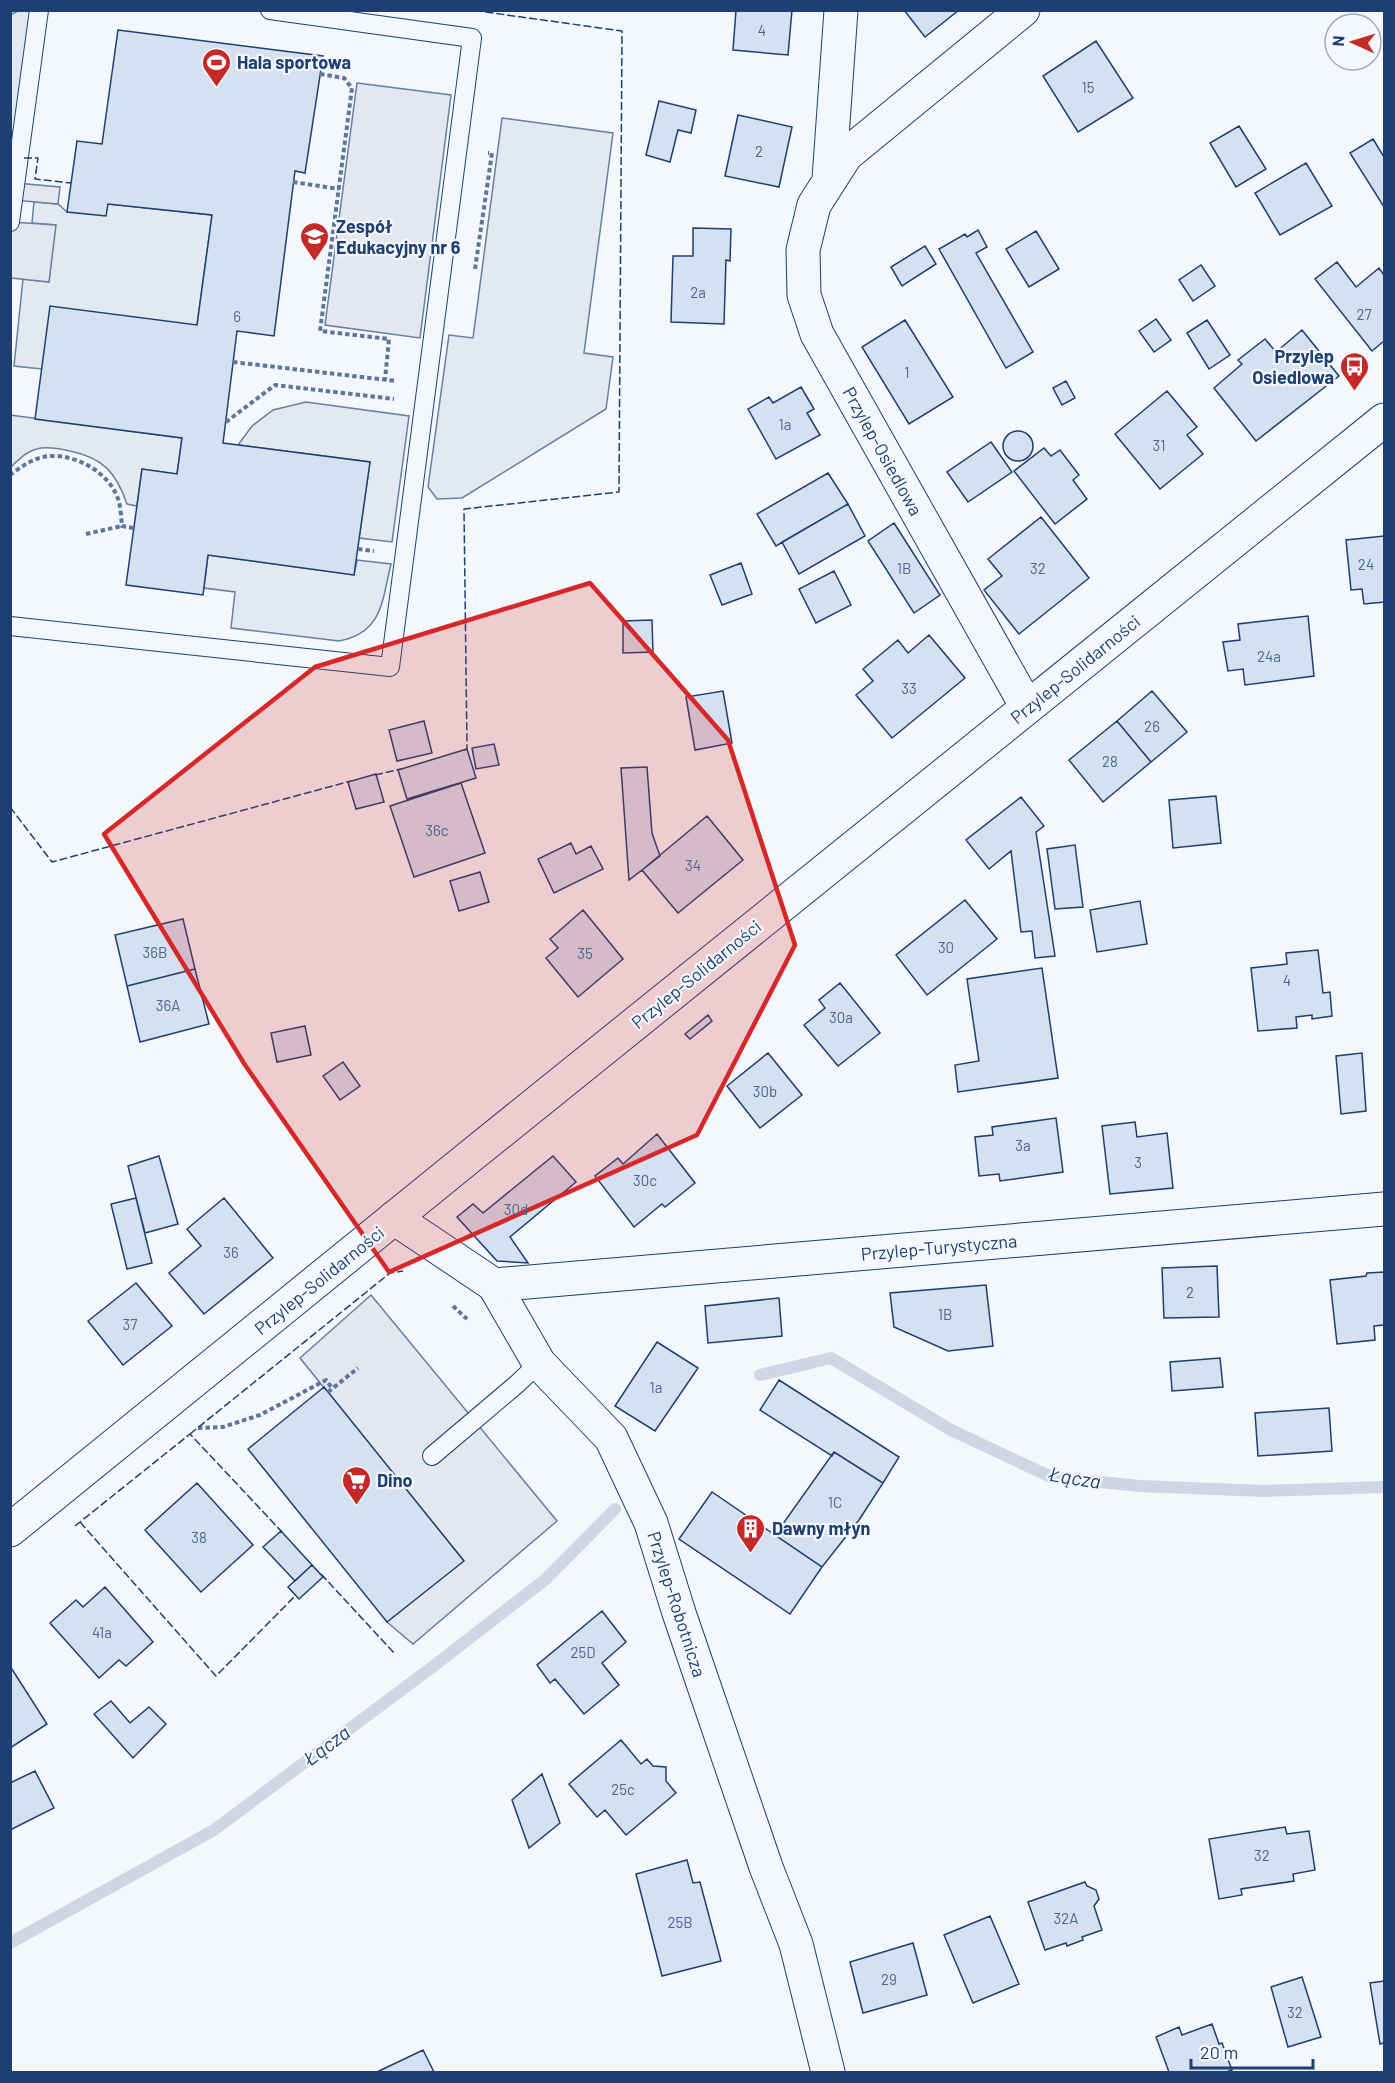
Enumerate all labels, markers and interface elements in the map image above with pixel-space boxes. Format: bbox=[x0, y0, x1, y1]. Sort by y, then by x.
north arrow bbox=[1323, 12, 1383, 72]
house number: 4 bbox=[758, 21, 766, 39]
text: N bbox=[1328, 35, 1347, 47]
sports icon: Hala sportowa bbox=[200, 46, 232, 88]
place label: Hala sportowa bbox=[237, 51, 351, 73]
house number: 15 bbox=[1082, 78, 1094, 96]
house number: 2 bbox=[755, 142, 763, 160]
place label: Zespół Edukacyjny nr 6 bbox=[336, 215, 461, 258]
school or university icon: Zespół Edukacyjny nr 6 bbox=[299, 220, 331, 262]
house number: 2a bbox=[690, 283, 706, 301]
house number: 27 bbox=[1356, 305, 1372, 323]
house number: 6 bbox=[233, 307, 241, 325]
place label: Przylep Osiedlowa bbox=[1252, 345, 1334, 388]
bus stop icon: Przylep Osiedlowa bbox=[1339, 350, 1371, 392]
house number: 1 bbox=[904, 363, 910, 381]
street label: Przylep-Osiedlowa bbox=[839, 383, 927, 519]
house number: 1a bbox=[779, 415, 791, 433]
house number: 31 bbox=[1153, 436, 1165, 454]
house number: 24 bbox=[1358, 555, 1374, 573]
house number: 1B bbox=[897, 559, 911, 577]
house number: 32 bbox=[1030, 559, 1046, 577]
street label: Przylep-Solidarności bbox=[1006, 610, 1144, 728]
house number: 24a bbox=[1257, 647, 1281, 665]
house number: 33 bbox=[901, 679, 917, 697]
house number: 26 bbox=[1144, 717, 1160, 735]
house number: 28 bbox=[1102, 752, 1118, 770]
house number: 36c bbox=[425, 821, 449, 839]
house number: 34 bbox=[685, 856, 701, 874]
street label: Przylep-Solidarności bbox=[627, 915, 765, 1033]
house number: 30 bbox=[938, 938, 954, 956]
house number: 36B bbox=[143, 943, 167, 961]
house number: 35 bbox=[577, 944, 593, 962]
house number: 4 bbox=[1283, 971, 1291, 989]
house number: 36A bbox=[156, 996, 180, 1014]
house number: 30a bbox=[829, 1008, 853, 1026]
house number: 30b bbox=[753, 1082, 777, 1100]
house number: 3a bbox=[1015, 1136, 1031, 1154]
house number: 3 bbox=[1134, 1153, 1142, 1171]
house number: 30c bbox=[633, 1171, 657, 1189]
house number: 30d bbox=[504, 1200, 528, 1218]
street label: Przylep-Solidarności bbox=[250, 1221, 388, 1339]
street label: Przylep-Turystyczna bbox=[860, 1229, 1018, 1265]
house number: 36 bbox=[223, 1243, 239, 1261]
house number: 2 bbox=[1186, 1283, 1194, 1301]
house number: 1B bbox=[938, 1305, 952, 1323]
house number: 37 bbox=[123, 1315, 137, 1333]
house number: 1a bbox=[650, 1378, 662, 1396]
water label: Łącza bbox=[1046, 1461, 1103, 1493]
supermarket icon: Dino bbox=[340, 1464, 372, 1506]
place label: Dino bbox=[377, 1469, 413, 1491]
house number: 1C bbox=[828, 1493, 842, 1511]
building icon: Dawny młyn bbox=[735, 1512, 767, 1554]
place label: Dawny młyn bbox=[772, 1517, 870, 1539]
house number: 38 bbox=[191, 1528, 207, 1546]
street label: Przylep-Robotnicza bbox=[643, 1528, 711, 1680]
house number: 41a bbox=[92, 1623, 112, 1641]
house number: 25D bbox=[570, 1643, 596, 1661]
water label: Łącza bbox=[297, 1720, 354, 1771]
house number: 25c bbox=[611, 1780, 635, 1798]
house number: 32 bbox=[1254, 1846, 1270, 1864]
house number: 32A bbox=[1054, 1909, 1078, 1927]
house number: 25B bbox=[667, 1913, 693, 1931]
house number: 29 bbox=[881, 1970, 897, 1988]
house number: 32 bbox=[1287, 2003, 1303, 2021]
scale bar bbox=[1191, 2032, 1312, 2070]
text: 20 m bbox=[1200, 2041, 1238, 2063]

